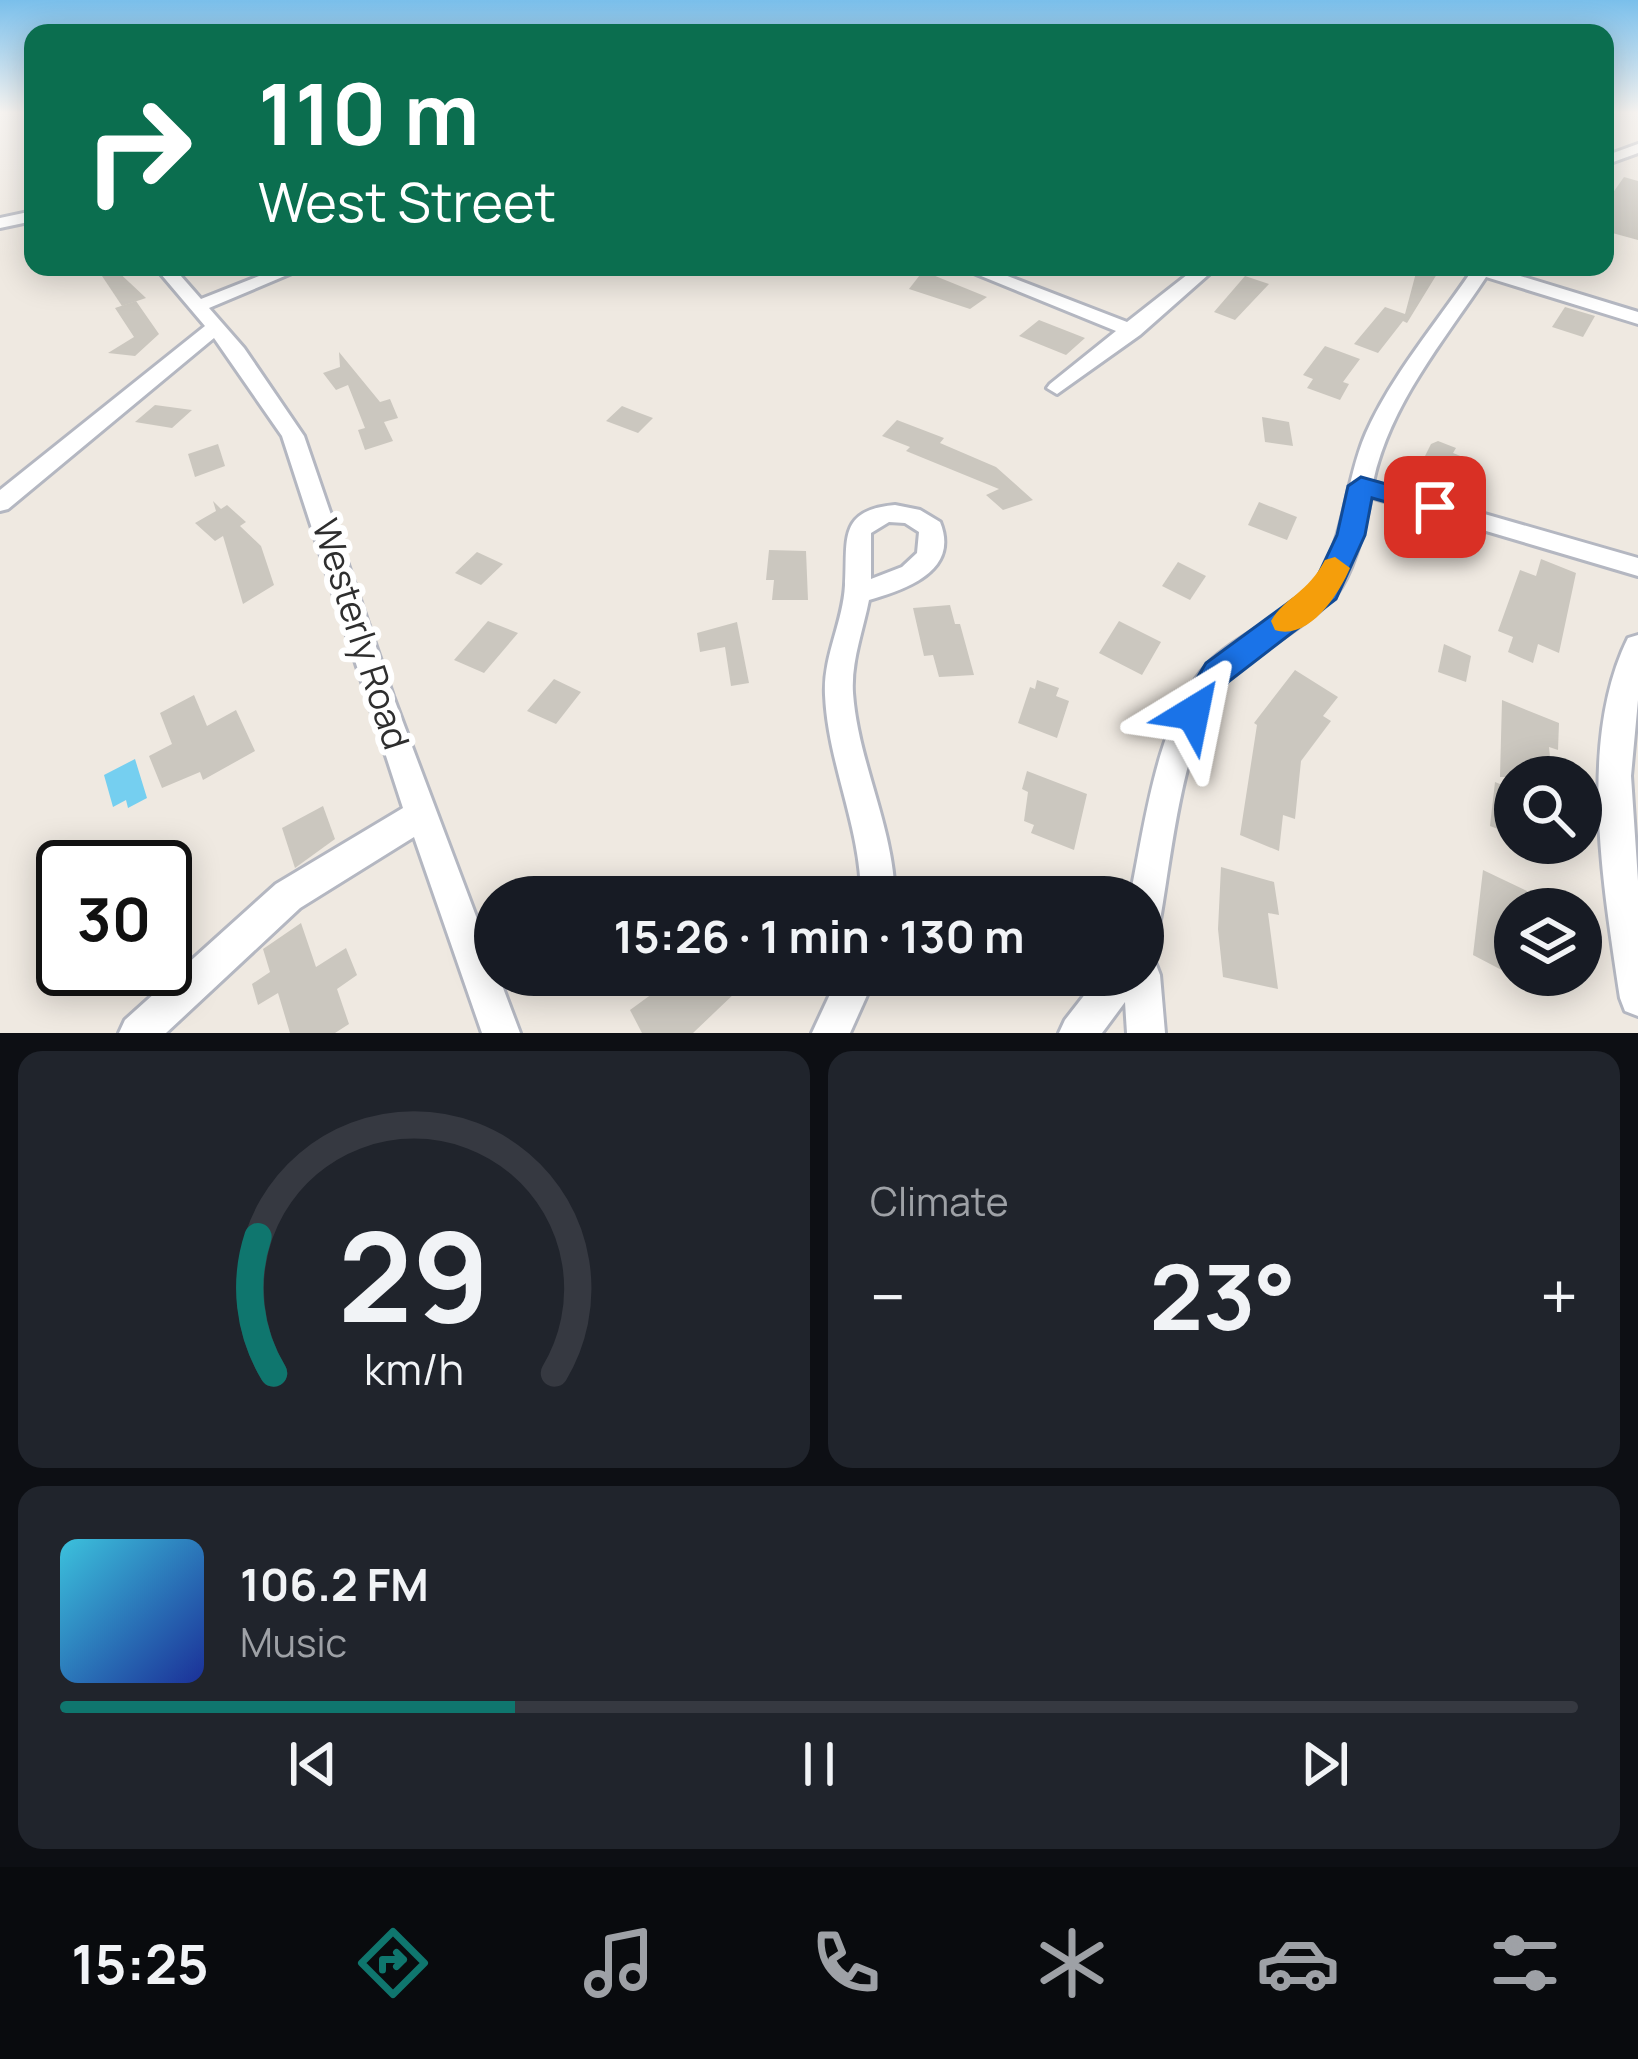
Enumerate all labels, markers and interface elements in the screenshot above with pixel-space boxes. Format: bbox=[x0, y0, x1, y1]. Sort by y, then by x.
text: 110 m bbox=[258, 55, 479, 170]
icon: right bbox=[60, 72, 216, 228]
text: West Street bbox=[258, 164, 556, 238]
pin bbox=[1384, 456, 1486, 558]
icon: arrive bbox=[1402, 474, 1468, 540]
street label: Westerly Road bbox=[301, 513, 422, 755]
position arrow bbox=[1130, 650, 1256, 776]
map controls bbox=[1494, 756, 1602, 996]
button: search bbox=[1494, 756, 1602, 864]
speed limit sign: 30 bbox=[36, 840, 192, 996]
button: layers bbox=[1494, 888, 1602, 996]
text: 15:26 · 1 min · 130 m bbox=[613, 905, 1025, 967]
text: Climate bbox=[870, 1174, 1009, 1228]
text: 29 bbox=[338, 1189, 490, 1359]
text: 23° bbox=[1150, 1234, 1296, 1357]
text: − bbox=[870, 1251, 906, 1341]
text: + bbox=[1540, 1251, 1578, 1341]
text: km/h bbox=[364, 1338, 464, 1397]
text: 106.2 FM bbox=[240, 1553, 429, 1615]
text: Music bbox=[240, 1615, 347, 1669]
icon: previous bbox=[280, 1731, 346, 1797]
icon: pause bbox=[786, 1731, 852, 1797]
icon: next bbox=[1292, 1731, 1358, 1797]
icon: directions bbox=[351, 1921, 435, 2005]
icon: music bbox=[577, 1921, 661, 2005]
icon: phone bbox=[804, 1921, 888, 2005]
icon: climate bbox=[1030, 1921, 1114, 2005]
icon: car bbox=[1256, 1921, 1340, 2005]
icon: filters bbox=[1483, 1921, 1567, 2005]
text: 15:25 bbox=[71, 1926, 209, 2000]

